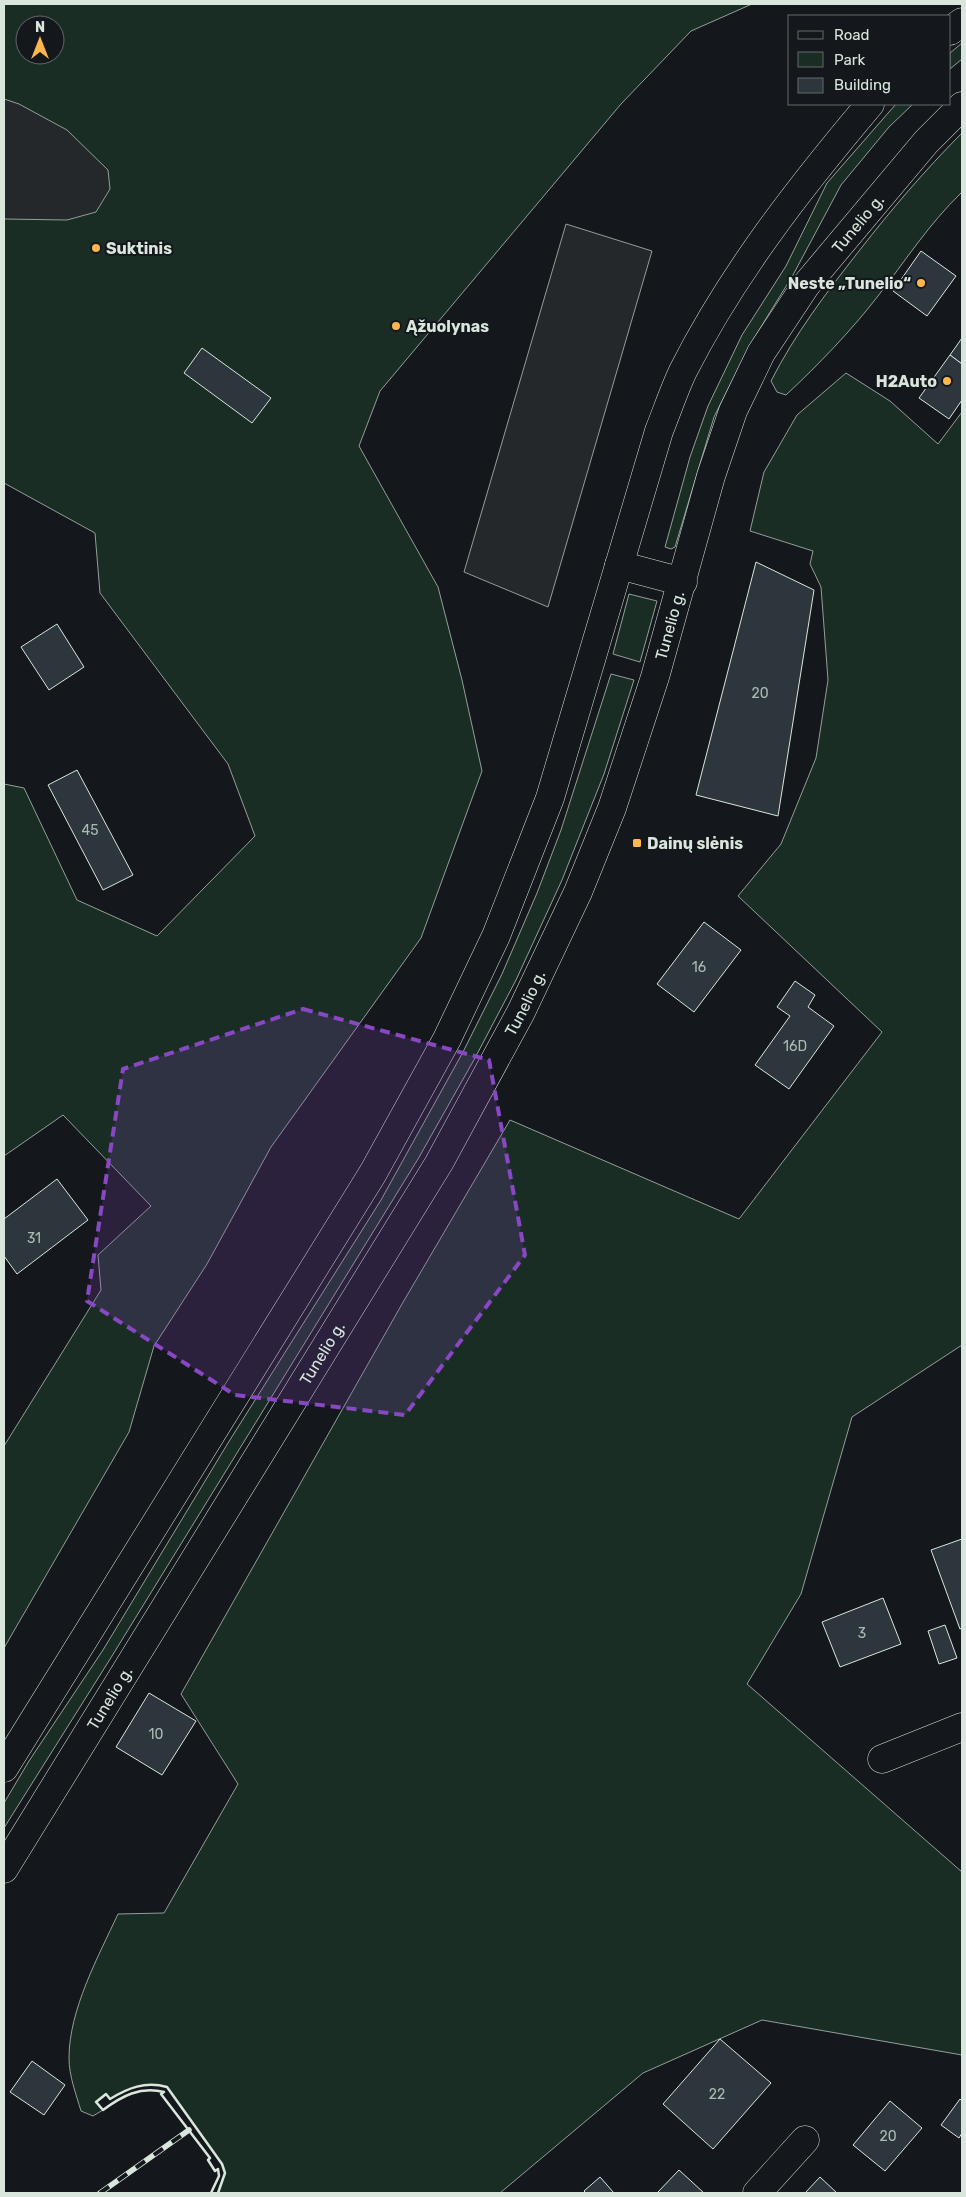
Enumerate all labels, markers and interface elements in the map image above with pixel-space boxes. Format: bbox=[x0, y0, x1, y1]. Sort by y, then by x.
north arrow bbox=[15, 15, 65, 65]
legend bbox=[788, 15, 951, 105]
text: N bbox=[35, 19, 45, 36]
text: Road bbox=[834, 26, 870, 44]
text: Park bbox=[834, 51, 865, 69]
text: Building bbox=[834, 76, 891, 94]
street label: Tunelio g. bbox=[828, 191, 888, 257]
place label: Suktinis bbox=[106, 239, 172, 258]
marker: Suktinis bbox=[90, 242, 102, 254]
place label: Neste „Tunelio“ bbox=[788, 274, 911, 293]
marker: Neste „Tunelio“ bbox=[915, 277, 927, 289]
place label: Ąžuolynas bbox=[406, 317, 489, 336]
marker: Ąžuolynas bbox=[390, 320, 402, 332]
place label: H2Auto bbox=[876, 372, 937, 391]
marker: H2Auto bbox=[941, 375, 953, 387]
street label: Tunelio g. bbox=[651, 589, 689, 662]
house number: 20 bbox=[751, 685, 769, 702]
house number: 45 bbox=[81, 822, 99, 839]
place label: Dainų slėnis bbox=[647, 834, 743, 853]
marker: Dainų slėnis bbox=[631, 837, 643, 849]
house number: 16 bbox=[692, 959, 706, 976]
street label: Tunelio g. bbox=[501, 967, 549, 1039]
house number: 16D bbox=[783, 1038, 807, 1055]
house number: 31 bbox=[27, 1230, 41, 1247]
street label: Tunelio g. bbox=[296, 1318, 349, 1388]
house number: 3 bbox=[858, 1625, 866, 1642]
street label: Tunelio g. bbox=[83, 1663, 137, 1733]
house number: 10 bbox=[149, 1726, 164, 1743]
house number: 22 bbox=[709, 2086, 725, 2103]
house number: 20 bbox=[879, 2128, 897, 2145]

